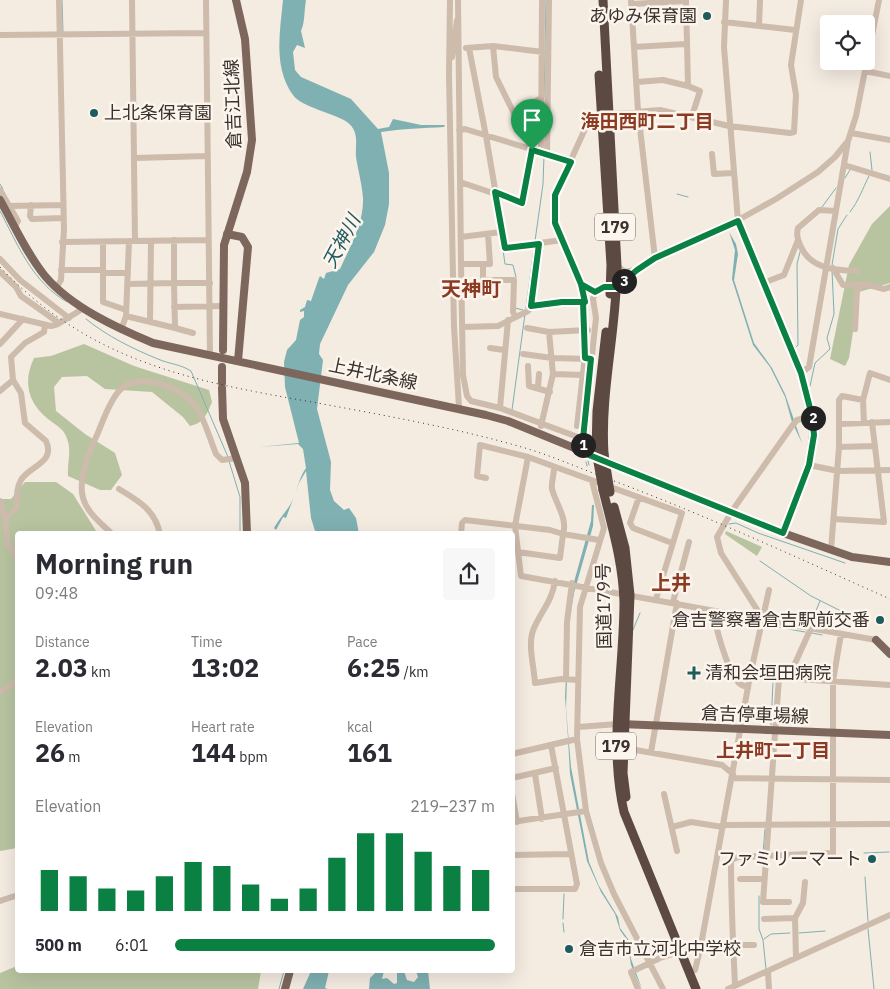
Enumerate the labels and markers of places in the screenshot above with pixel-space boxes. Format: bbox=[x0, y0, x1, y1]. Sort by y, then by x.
place label: あゆみ保育園 bbox=[589, 4, 697, 27]
marker: あゆみ保育園 bbox=[701, 10, 713, 22]
pin bbox=[511, 99, 553, 150]
place label: 上北条保育園 bbox=[104, 101, 212, 124]
marker: 上北条保育園 bbox=[88, 107, 100, 119]
pin: 3 bbox=[612, 268, 636, 294]
pin: 2 bbox=[800, 406, 826, 430]
pin: 1 bbox=[570, 432, 596, 458]
place label: 倉吉警察署倉吉駅前交番 bbox=[672, 608, 870, 631]
marker: 倉吉警察署倉吉駅前交番 bbox=[874, 614, 886, 626]
place label: 清和会垣田病院 bbox=[705, 661, 831, 684]
marker: 清和会垣田病院 bbox=[687, 666, 701, 680]
place label: ファミリーマート bbox=[718, 847, 862, 870]
marker: ファミリーマート bbox=[866, 853, 878, 865]
place label: 倉吉市立河北中学校 bbox=[579, 937, 741, 960]
marker: 倉吉市立河北中学校 bbox=[563, 943, 575, 955]

